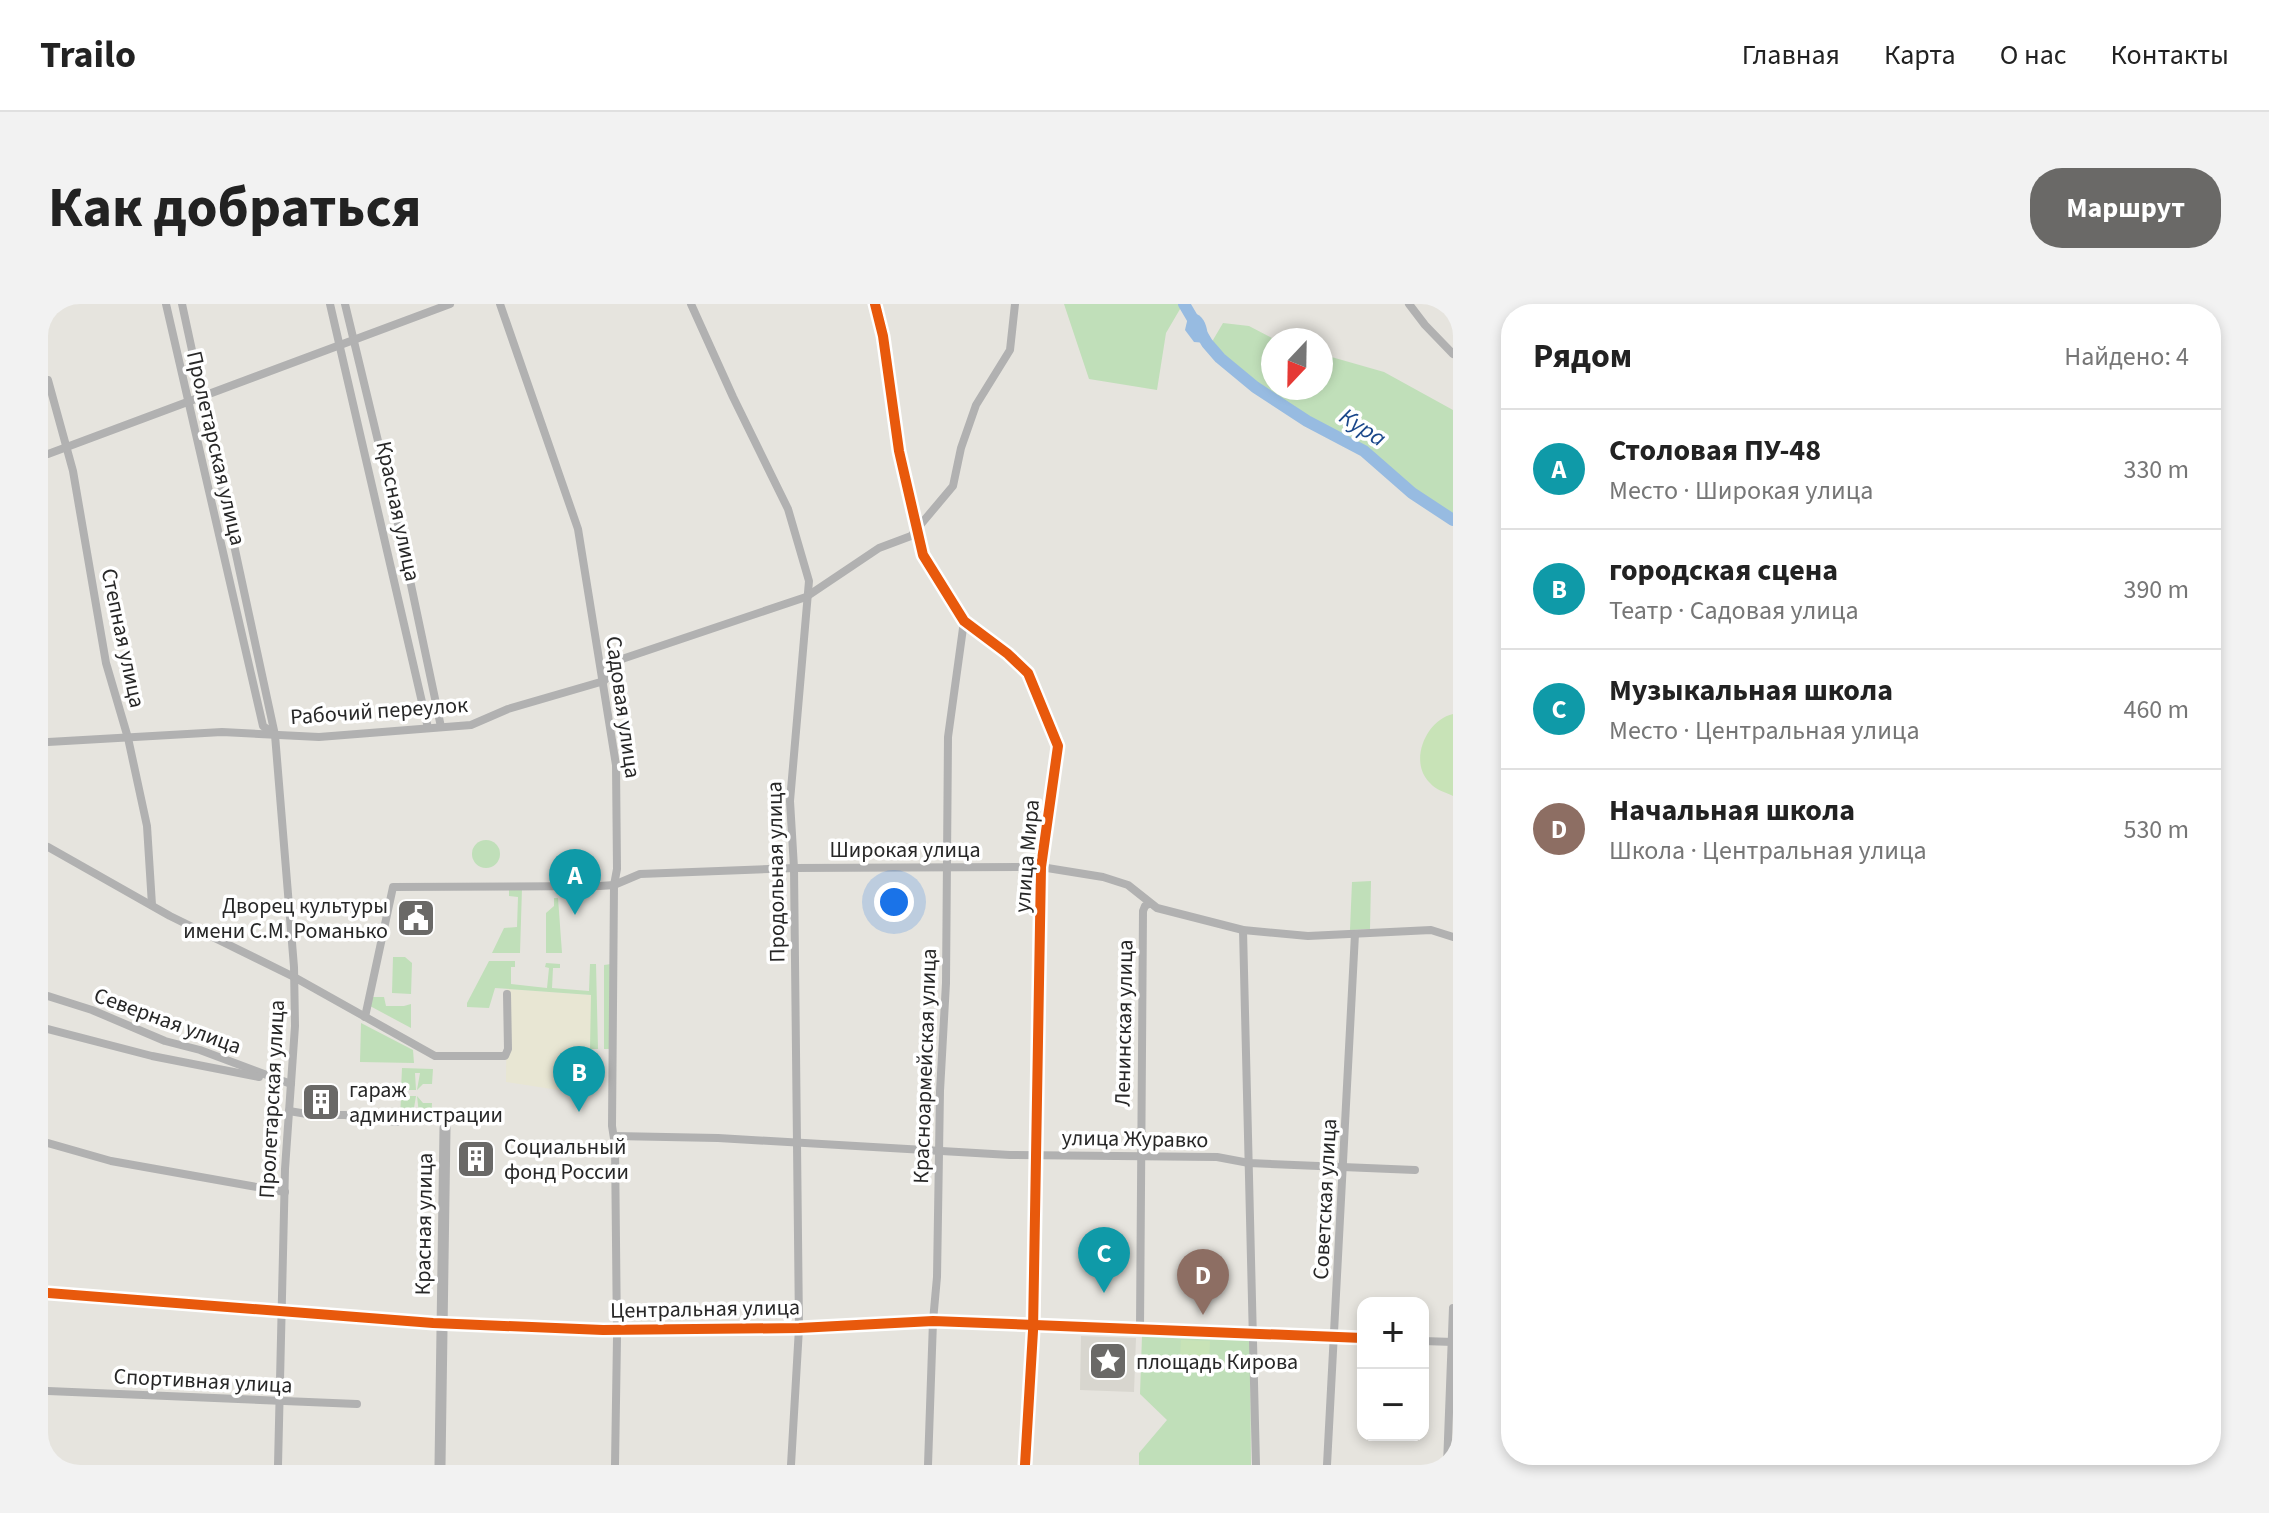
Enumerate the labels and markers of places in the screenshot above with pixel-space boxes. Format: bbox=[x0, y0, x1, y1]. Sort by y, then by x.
pin: A bbox=[549, 849, 601, 915]
place label: Дворец культуры имени С.М. Романько bbox=[183, 890, 388, 947]
public building icon: Дворец культуры имени С.М. Романько bbox=[395, 897, 437, 939]
pin: B bbox=[553, 1046, 605, 1112]
place label: гараж администрации bbox=[349, 1074, 503, 1131]
building icon: гараж администрации bbox=[300, 1081, 342, 1123]
place label: Социальный фонд России bbox=[504, 1131, 629, 1188]
building icon: Социальный фонд России bbox=[455, 1138, 497, 1180]
pin: C bbox=[1078, 1227, 1130, 1293]
pin: D bbox=[1177, 1249, 1229, 1315]
place icon: площадь Кирова bbox=[1087, 1340, 1129, 1382]
place label: площадь Кирова bbox=[1136, 1346, 1298, 1378]

